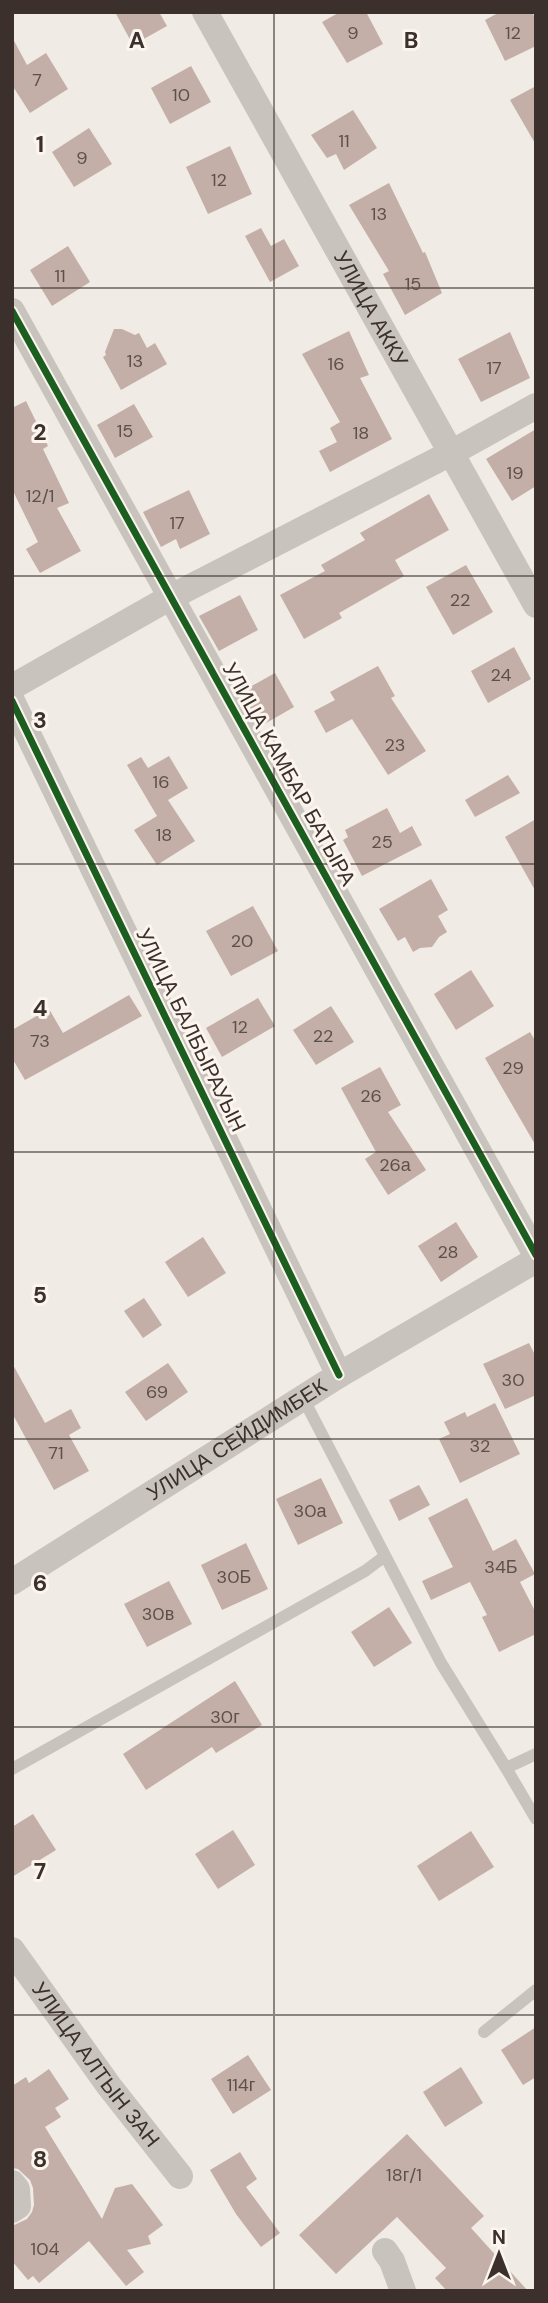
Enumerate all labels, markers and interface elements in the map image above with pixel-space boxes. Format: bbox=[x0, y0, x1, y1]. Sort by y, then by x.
house number: 9 bbox=[347, 21, 359, 45]
house number: 12 bbox=[505, 21, 521, 45]
text: A bbox=[129, 25, 145, 55]
text: B bbox=[404, 25, 418, 55]
house number: 7 bbox=[32, 68, 42, 92]
house number: 10 bbox=[172, 83, 190, 107]
text: 1 bbox=[36, 129, 44, 159]
house number: 11 bbox=[338, 129, 350, 153]
house number: 9 bbox=[76, 146, 88, 170]
house number: 12 bbox=[211, 168, 227, 192]
house number: 13 bbox=[371, 202, 387, 226]
street label: УЛИЦА АККУ bbox=[327, 246, 415, 372]
house number: 11 bbox=[54, 264, 66, 288]
house number: 15 bbox=[405, 272, 421, 296]
house number: 13 bbox=[127, 349, 143, 373]
house number: 16 bbox=[328, 352, 344, 376]
house number: 17 bbox=[486, 356, 502, 380]
text: 2 bbox=[33, 417, 47, 447]
house number: 15 bbox=[117, 419, 133, 443]
house number: 18 bbox=[353, 421, 369, 445]
house number: 19 bbox=[507, 461, 523, 485]
house number: 12/1 bbox=[26, 484, 54, 508]
house number: 17 bbox=[169, 511, 185, 535]
house number: 22 bbox=[450, 588, 470, 612]
street label: УЛИЦА КАМБАР БАТЫРА bbox=[216, 657, 362, 891]
house number: 24 bbox=[491, 663, 512, 687]
text: 3 bbox=[33, 705, 47, 735]
house number: 23 bbox=[384, 733, 406, 757]
house number: 16 bbox=[153, 770, 169, 794]
house number: 18 bbox=[156, 823, 172, 847]
house number: 25 bbox=[371, 830, 393, 854]
street label: УЛИЦА БАЛБЫРАУЫН bbox=[129, 923, 253, 1137]
house number: 20 bbox=[231, 929, 253, 953]
text: 4 bbox=[33, 993, 48, 1023]
house number: 12 bbox=[232, 1015, 248, 1039]
house number: 22 bbox=[313, 1024, 333, 1048]
house number: 73 bbox=[30, 1029, 50, 1053]
house number: 29 bbox=[502, 1056, 524, 1080]
house number: 26 bbox=[360, 1084, 382, 1108]
house number: 26а bbox=[379, 1153, 412, 1177]
house number: 28 bbox=[437, 1240, 459, 1264]
text: 5 bbox=[33, 1280, 47, 1310]
house number: 30 bbox=[502, 1368, 524, 1392]
street label: УЛИЦА СЕЙДИМБЕК bbox=[141, 1372, 333, 1507]
house number: 69 bbox=[146, 1380, 168, 1404]
house number: 32 bbox=[469, 1434, 491, 1458]
house number: 71 bbox=[48, 1441, 64, 1465]
house number: 30а bbox=[294, 1499, 327, 1523]
house number: 34Б bbox=[484, 1555, 518, 1579]
house number: 30Б bbox=[217, 1565, 251, 1589]
text: 6 bbox=[33, 1568, 47, 1598]
house number: 30в bbox=[142, 1602, 174, 1626]
house number: 30г bbox=[210, 1705, 240, 1729]
text: 7 bbox=[34, 1856, 46, 1886]
street label: УЛИЦА АЛТЫН ЗАН bbox=[25, 1976, 166, 2153]
house number: 114г bbox=[227, 2073, 256, 2097]
text: 8 bbox=[33, 2144, 47, 2174]
house number: 18г/1 bbox=[386, 2163, 422, 2187]
north arrow bbox=[464, 2219, 534, 2289]
text: N bbox=[492, 2225, 506, 2250]
house number: 104 bbox=[31, 2237, 59, 2261]

